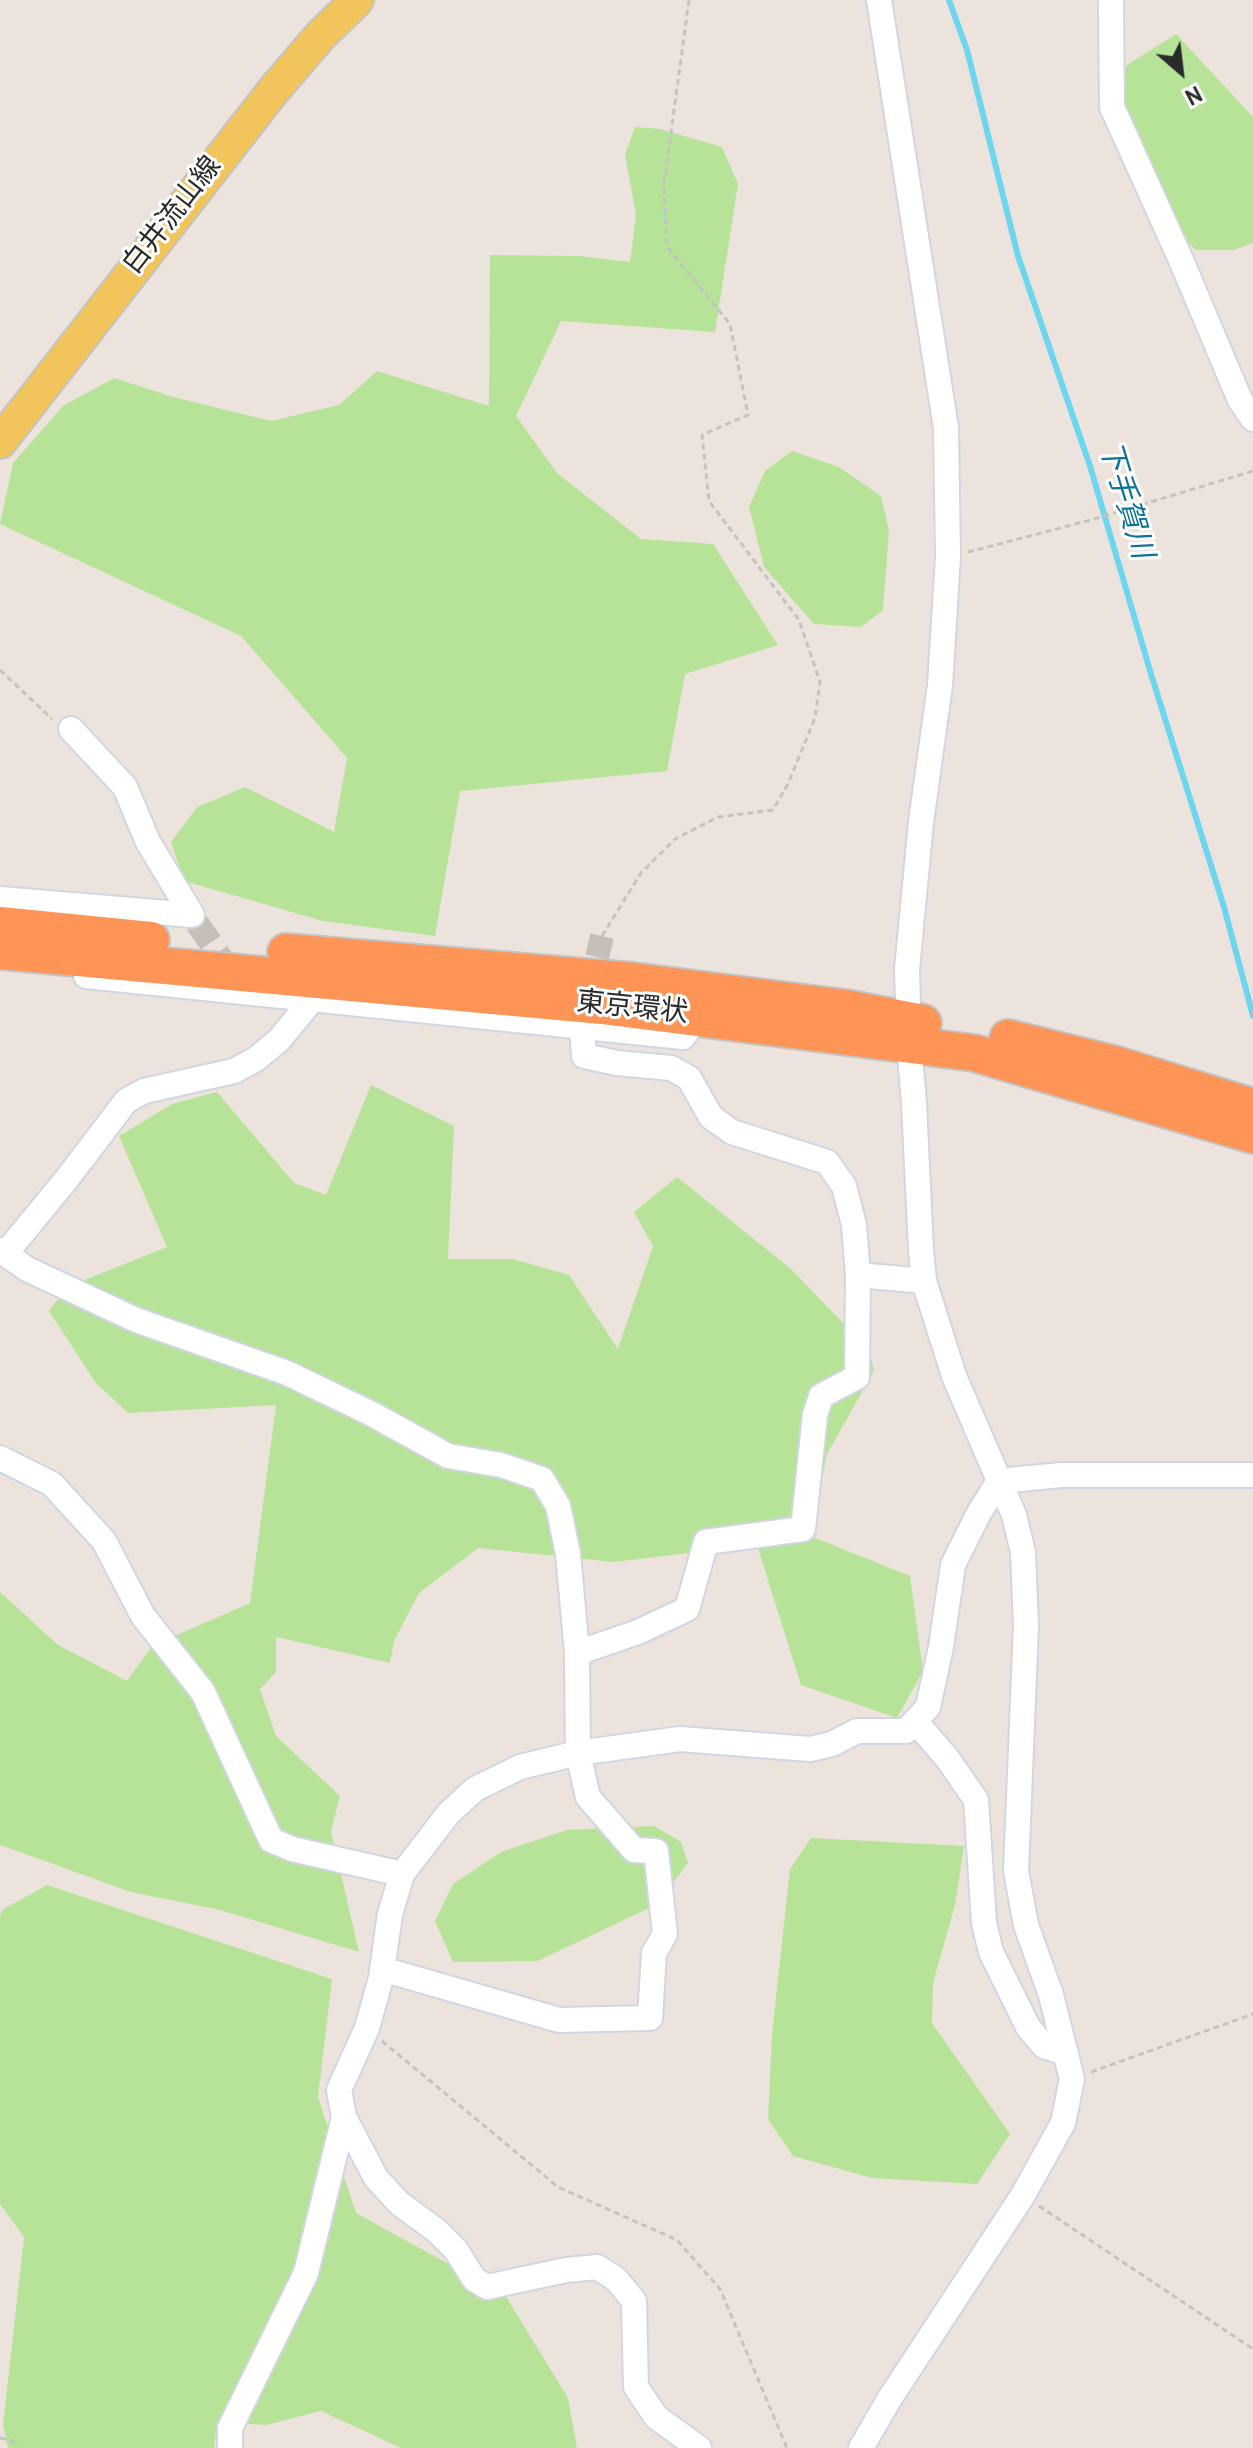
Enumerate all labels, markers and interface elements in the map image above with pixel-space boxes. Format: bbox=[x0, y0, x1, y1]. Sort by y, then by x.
north arrow bbox=[1141, 32, 1221, 112]
text: N bbox=[1179, 78, 1206, 109]
street label: 白井流山線 bbox=[118, 151, 230, 283]
water label: 下手賀川 bbox=[1088, 438, 1158, 564]
street label: 東京環状 bbox=[575, 987, 689, 1033]

